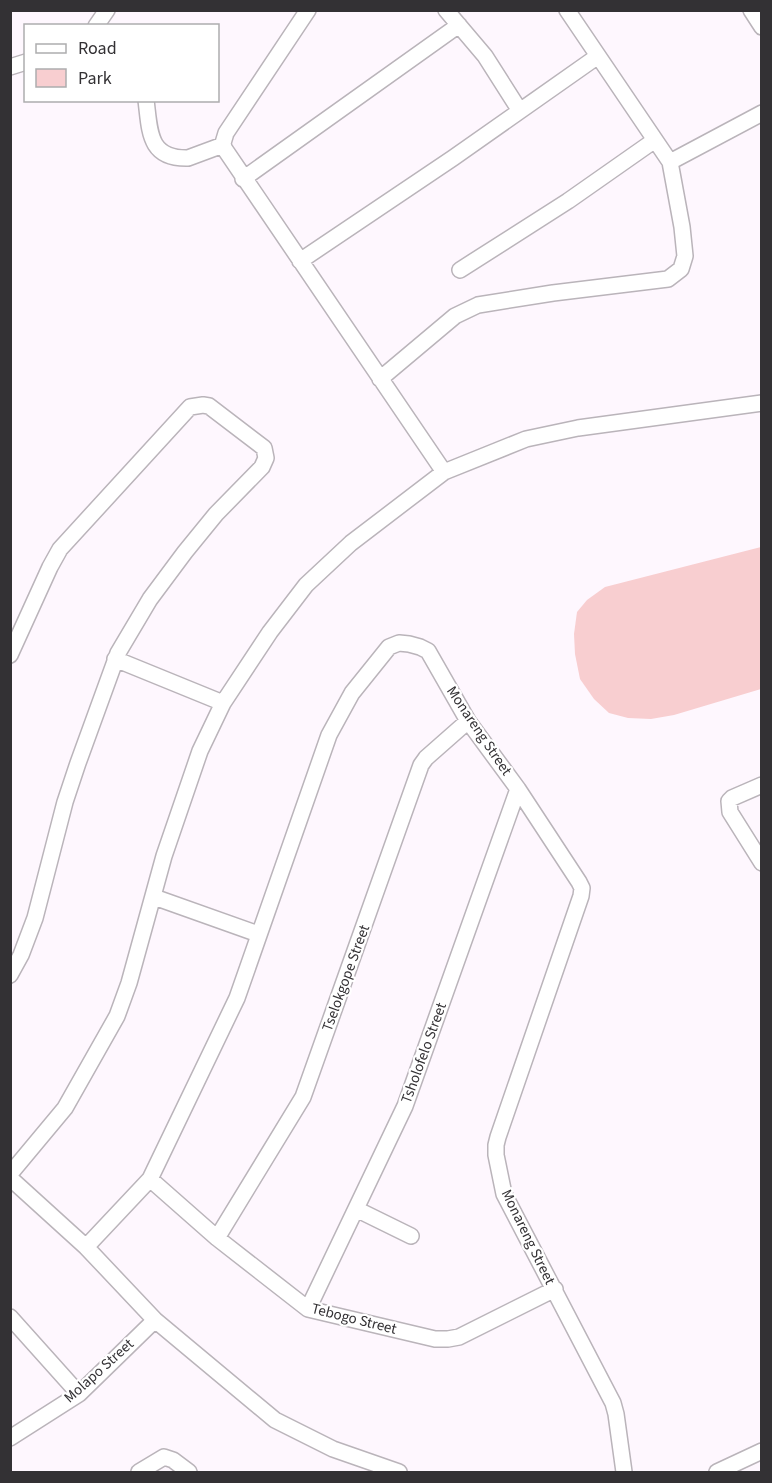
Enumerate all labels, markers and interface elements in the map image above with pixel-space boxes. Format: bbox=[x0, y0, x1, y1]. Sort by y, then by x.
legend bbox=[24, 24, 219, 102]
text: Road bbox=[78, 36, 117, 61]
text: Park bbox=[78, 66, 112, 91]
street label: Monareng Street bbox=[441, 682, 517, 780]
street label: Tselokgope Street bbox=[317, 922, 375, 1034]
street label: Tsholofelo Street bbox=[396, 1000, 452, 1106]
street label: Monareng Street bbox=[496, 1186, 560, 1288]
street label: Tebogo Street bbox=[309, 1298, 399, 1340]
street label: Molapo Street bbox=[59, 1334, 139, 1408]

